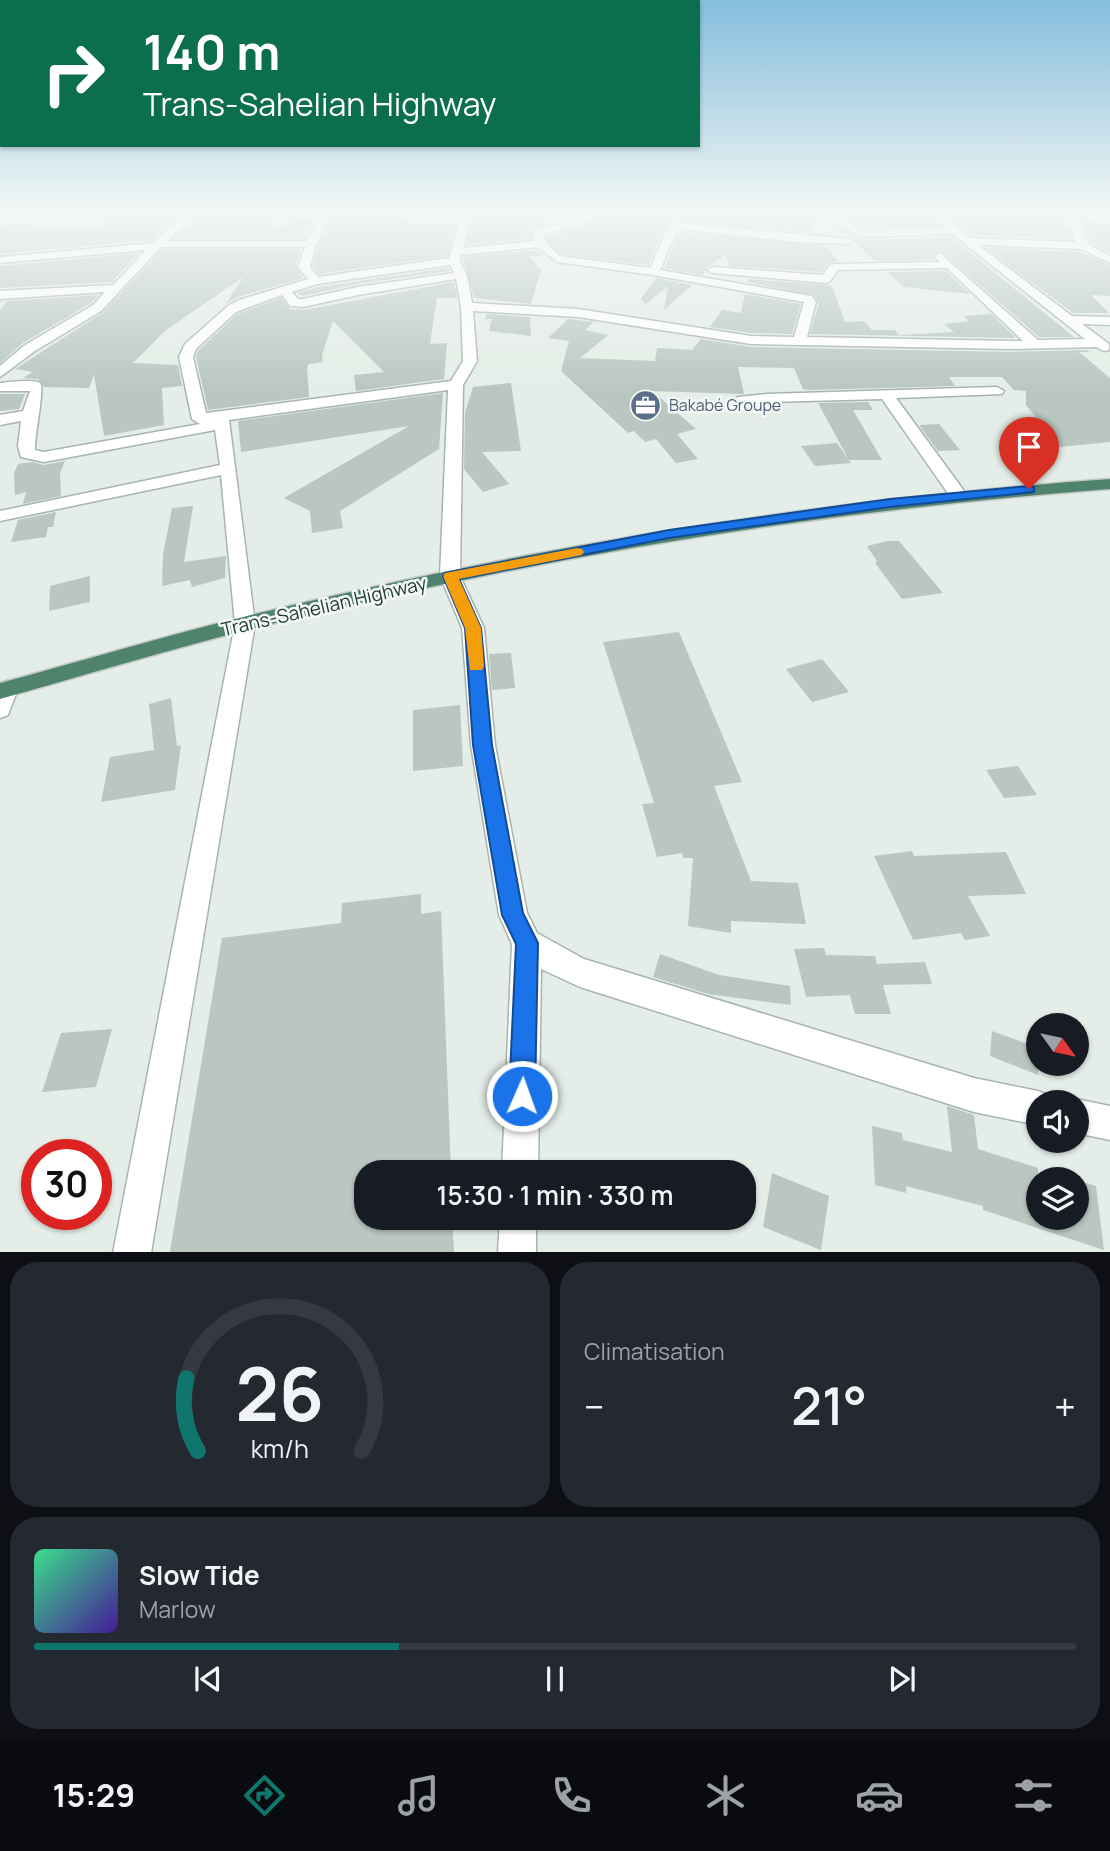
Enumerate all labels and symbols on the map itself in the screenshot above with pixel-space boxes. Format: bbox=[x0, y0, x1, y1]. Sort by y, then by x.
office icon: Bakabé Groupe bbox=[629, 388, 663, 422]
place label: Bakabé Groupe bbox=[669, 394, 781, 416]
pin bbox=[999, 417, 1059, 489]
street label: Trans-Sahelian Highway bbox=[219, 570, 429, 642]
north arrow bbox=[1026, 1013, 1088, 1076]
position arrow bbox=[485, 1059, 559, 1133]
speed limit sign: 30 bbox=[21, 1139, 112, 1230]

